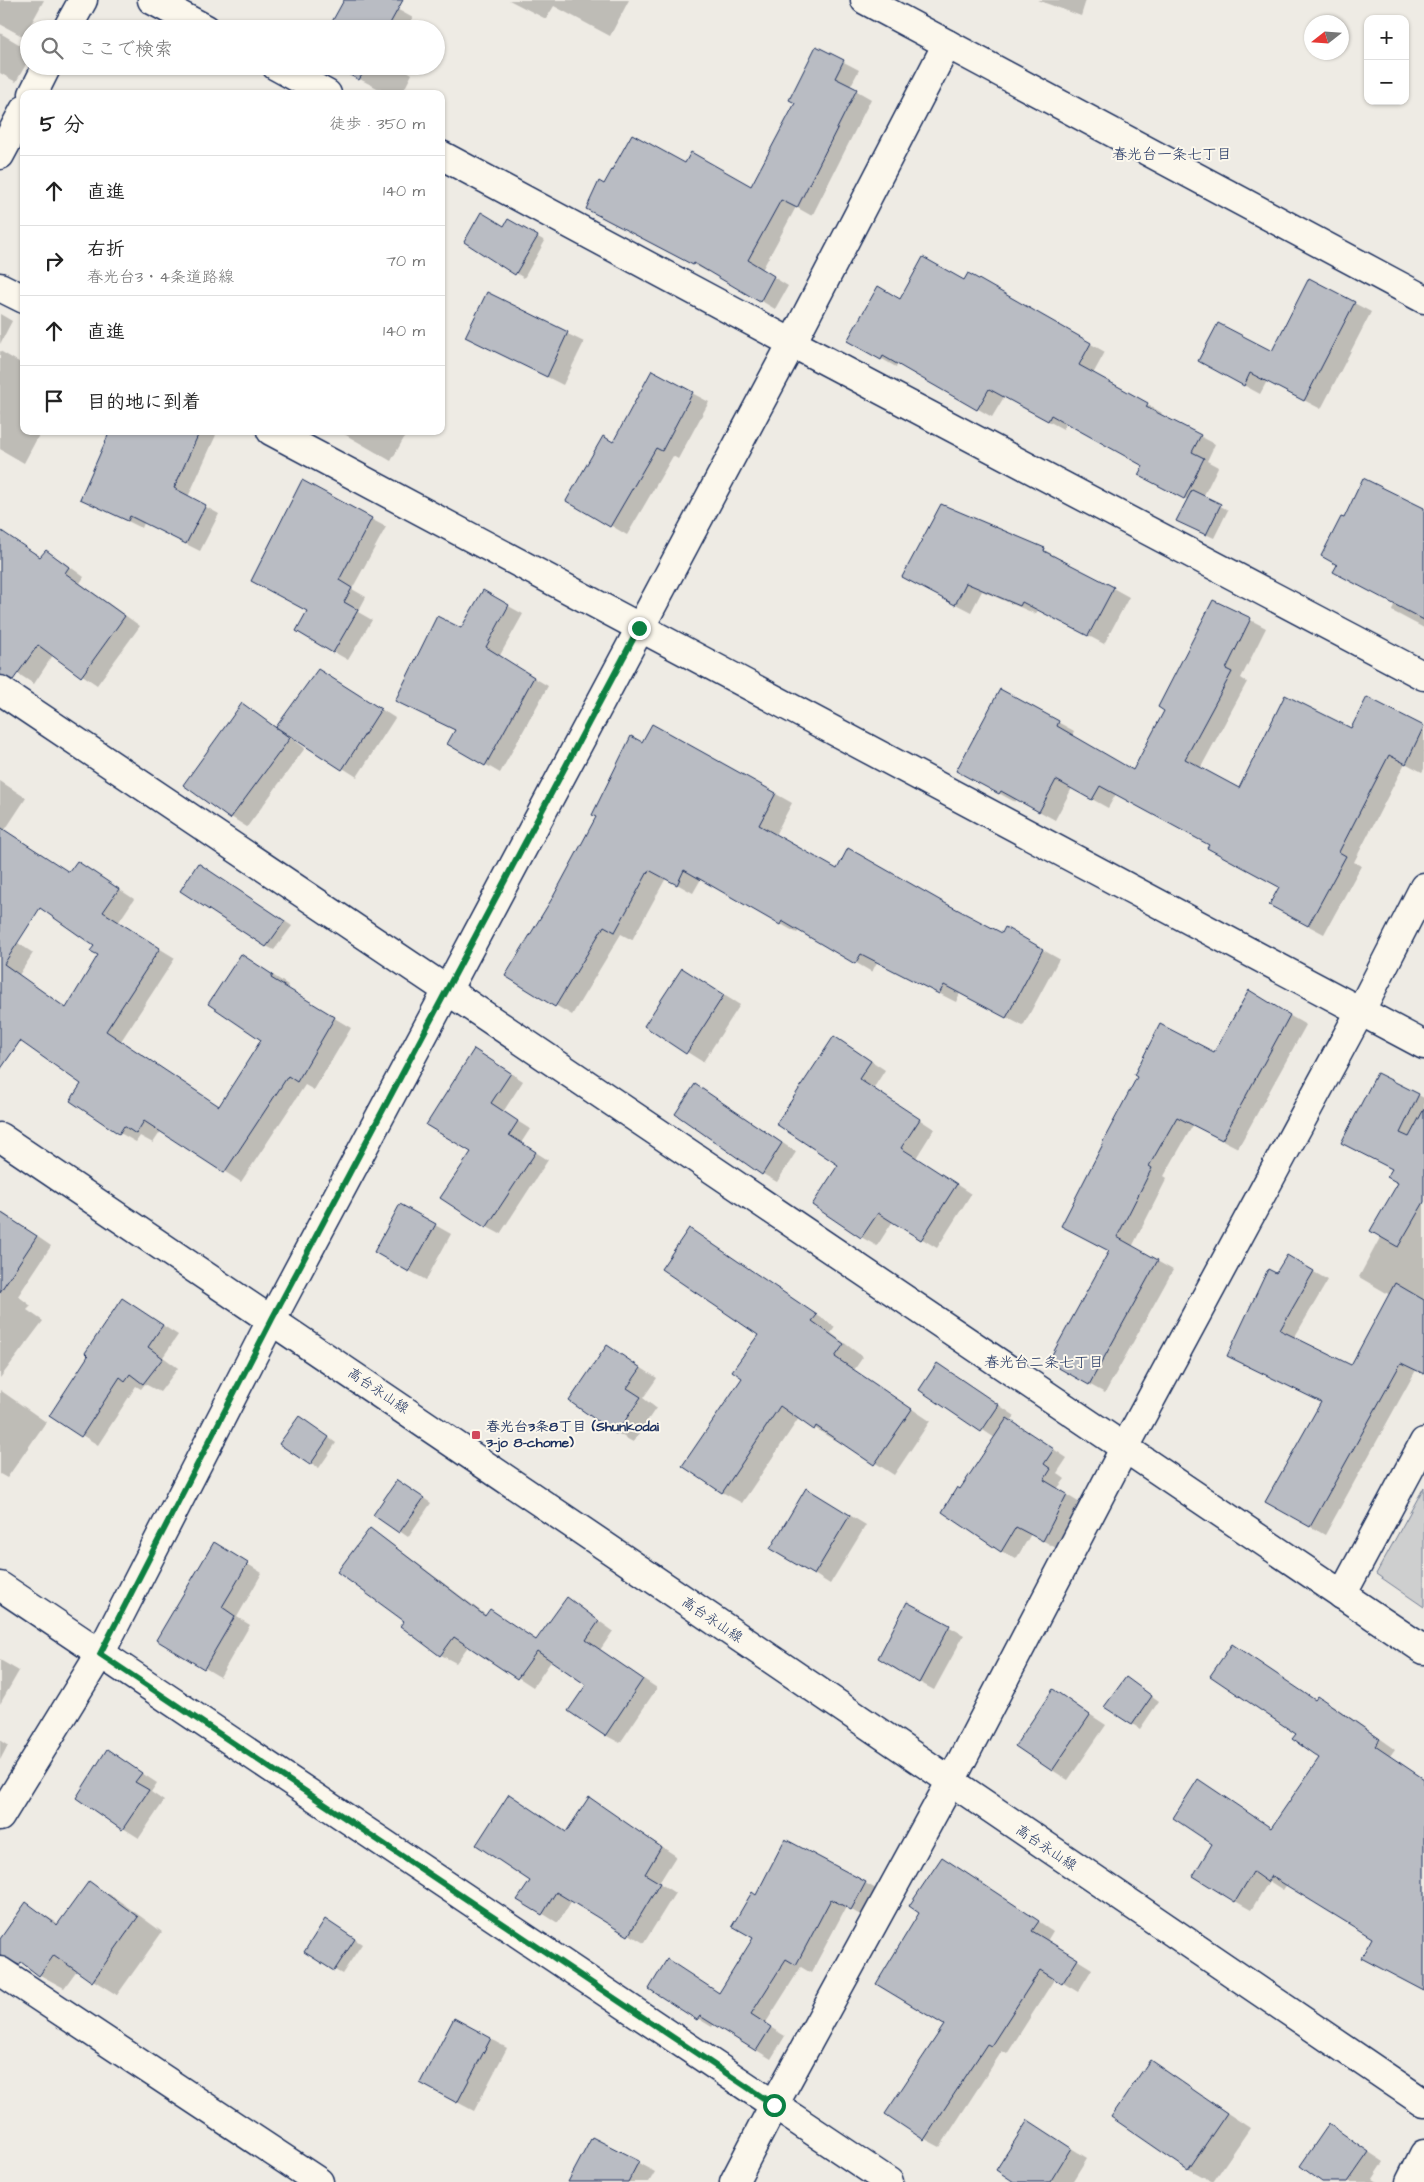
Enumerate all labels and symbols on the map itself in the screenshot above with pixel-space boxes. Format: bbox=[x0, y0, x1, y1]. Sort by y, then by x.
north arrow bbox=[1304, 15, 1349, 60]
district label: 春光台一条七丁目 bbox=[1112, 144, 1232, 165]
route end bbox=[628, 617, 651, 640]
district label: 春光台二条七丁目 bbox=[984, 1352, 1104, 1373]
street label: 高台永山線 bbox=[343, 1363, 413, 1419]
place label: 春光台3条8丁目 (Shunkodai 3-jo 8-chome) bbox=[485, 1417, 660, 1453]
marker: 春光台3条8丁目 (Shunkodai 3-jo 8-chome) bbox=[470, 1429, 482, 1441]
street label: 高台永山線 bbox=[677, 1592, 747, 1648]
street label: 高台永山線 bbox=[1011, 1820, 1081, 1876]
route start bbox=[763, 2094, 786, 2117]

